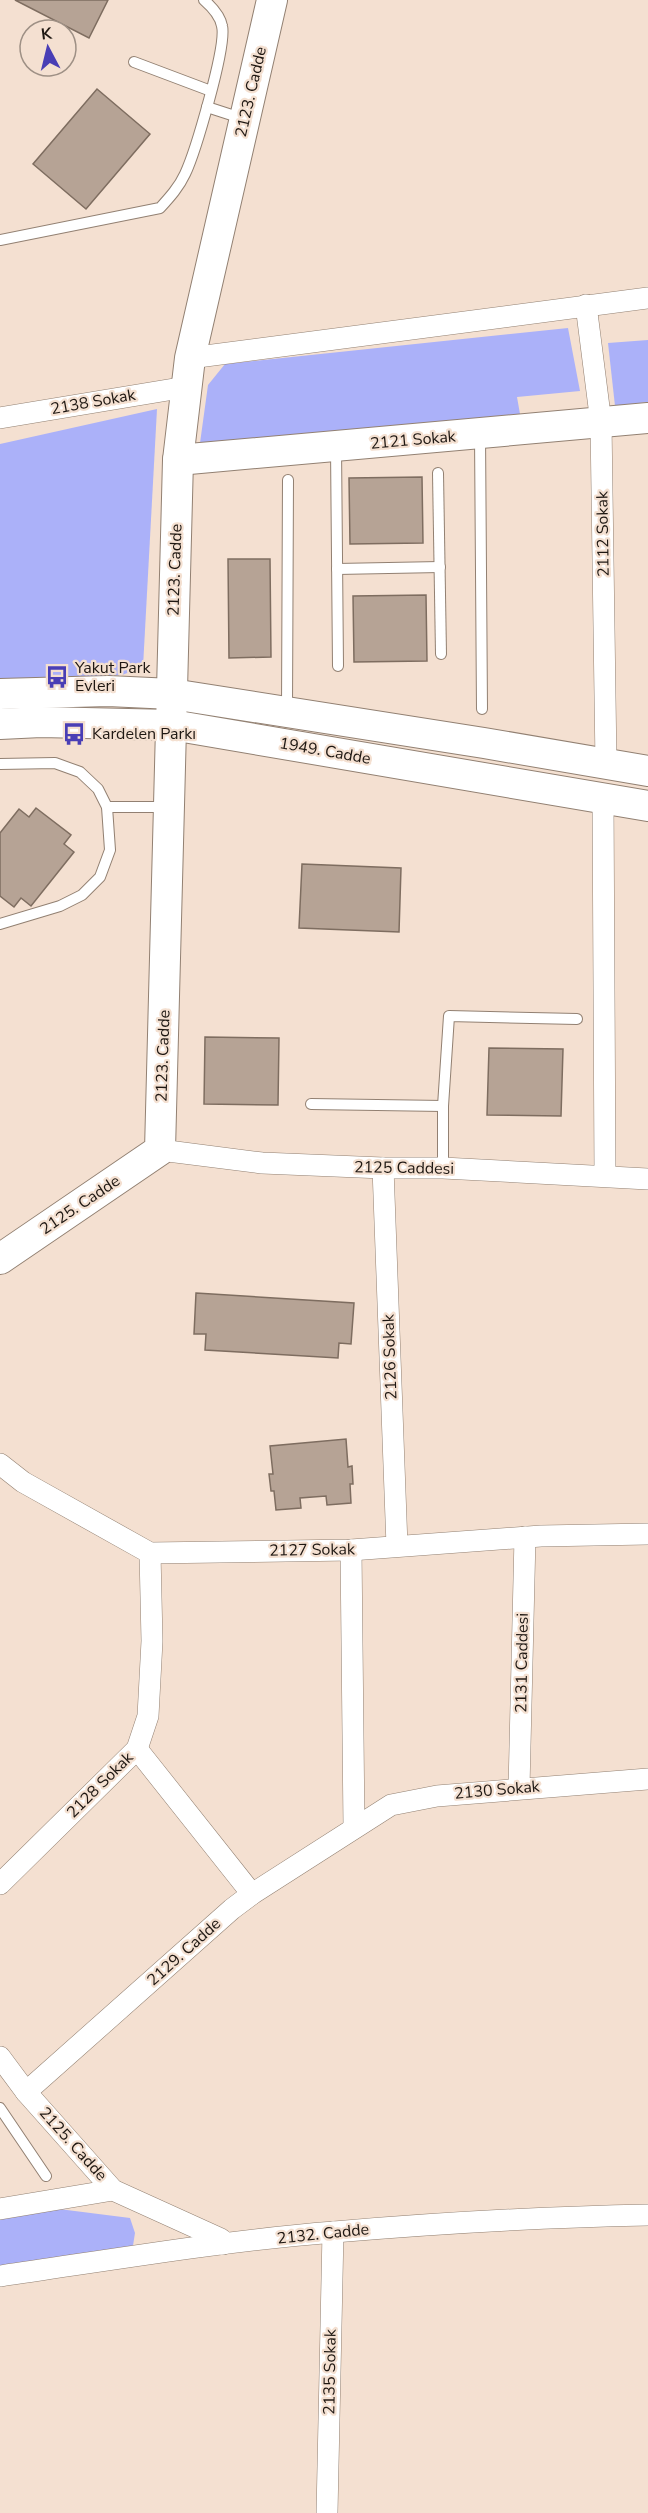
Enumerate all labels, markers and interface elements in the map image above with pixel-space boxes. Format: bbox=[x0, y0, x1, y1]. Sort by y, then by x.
north arrow bbox=[18, 18, 78, 78]
text: K bbox=[40, 22, 54, 46]
street label: 2123. Cadde bbox=[230, 45, 272, 139]
street label: 2138 Sokak bbox=[49, 384, 138, 420]
street label: 2121 Sokak bbox=[369, 425, 458, 455]
street label: 2112 Sokak bbox=[591, 490, 615, 577]
street label: 2123. Cadde bbox=[162, 523, 188, 617]
place label: Yakut Park Evleri bbox=[74, 657, 151, 697]
bus stop icon: Yakut Park Evleri bbox=[44, 664, 70, 690]
bus stop icon: Kardelen Parkı bbox=[61, 721, 87, 747]
place label: Kardelen Parkı bbox=[92, 723, 196, 745]
street label: 1949. Cadde bbox=[278, 732, 372, 770]
street label: 2123. Cadde bbox=[150, 1009, 176, 1103]
street label: 2125 Caddesi bbox=[354, 1156, 454, 1180]
street label: 2125. Cadde bbox=[36, 1170, 124, 1240]
street label: 2126 Sokak bbox=[377, 1313, 402, 1400]
street label: 2127 Sokak bbox=[269, 1538, 356, 1562]
street label: 2131 Caddesi bbox=[510, 1613, 534, 1713]
street label: 2128 Sokak bbox=[62, 1746, 139, 1823]
street label: 2130 Sokak bbox=[453, 1775, 542, 1805]
street label: 2129. Cadde bbox=[142, 1913, 226, 1991]
street label: 2125. Cadde bbox=[34, 2102, 112, 2186]
street label: 2132. Cadde bbox=[276, 2218, 370, 2250]
street label: 2135 Sokak bbox=[318, 2328, 342, 2415]

